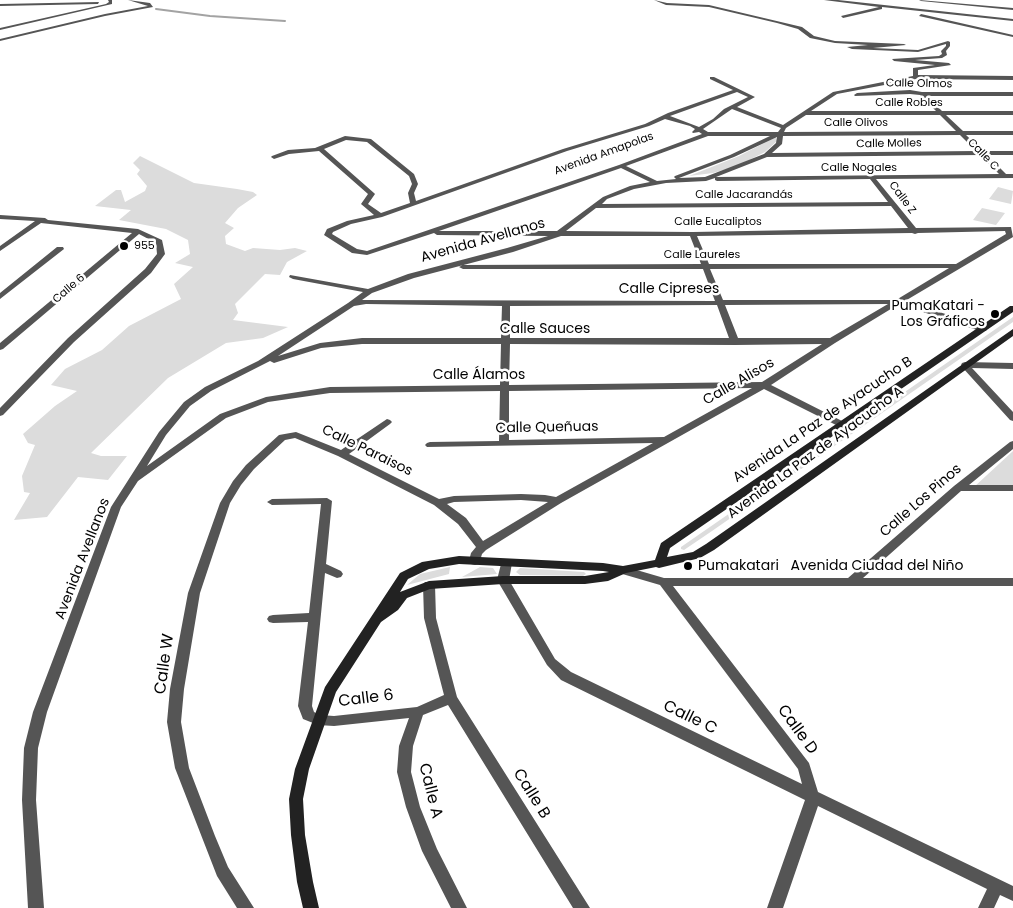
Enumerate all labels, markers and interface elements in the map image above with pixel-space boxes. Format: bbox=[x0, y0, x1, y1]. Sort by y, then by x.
street label: Calle Olmos bbox=[886, 77, 952, 91]
street label: Calle Robles bbox=[875, 96, 943, 110]
street label: Calle Olivos bbox=[824, 116, 888, 130]
street label: Avenida Amapolas bbox=[553, 130, 655, 178]
street label: Calle C bbox=[965, 136, 1001, 174]
street label: Calle Molles bbox=[856, 137, 922, 151]
street label: Calle Nogales bbox=[821, 161, 897, 175]
street label: Calle Z bbox=[886, 179, 918, 217]
street label: Calle Jacarandás bbox=[695, 188, 793, 202]
street label: Avenida Avellanos bbox=[419, 215, 547, 267]
street label: Calle Eucaliptos bbox=[674, 215, 762, 229]
place label: 955 bbox=[134, 239, 155, 253]
marker: 955 bbox=[118, 240, 130, 252]
street label: Calle Laureles bbox=[664, 248, 740, 262]
street label: Calle 6 bbox=[50, 272, 88, 306]
street label: Calle Cipreses bbox=[619, 281, 719, 297]
place label: PumaKatari - Los Gráficos bbox=[892, 298, 985, 331]
marker: PumaKatari - Los Gráficos bbox=[989, 308, 1001, 320]
street label: Calle Sauces bbox=[500, 321, 590, 337]
street label: Avenida La Paz de Ayacucho B bbox=[730, 354, 916, 486]
street label: Calle Alisos bbox=[700, 355, 778, 409]
street label: Calle Álamos bbox=[433, 367, 525, 383]
street label: Avenida La Paz de Ayacucho A bbox=[725, 383, 907, 523]
street label: Calle Queñuas bbox=[495, 419, 599, 437]
street label: Calle Paraisos bbox=[319, 422, 415, 480]
street label: Calle Los Pinos bbox=[877, 461, 965, 541]
street label: Avenida Avellanos bbox=[52, 496, 114, 622]
place label: Pumakatari bbox=[698, 558, 779, 574]
street label: Avenida Ciudad del Niño bbox=[791, 558, 963, 574]
marker: Pumakatari bbox=[682, 560, 694, 572]
street label: Calle W bbox=[151, 633, 179, 695]
street label: Calle 6 bbox=[337, 686, 395, 712]
street label: Calle C bbox=[660, 697, 720, 739]
street label: Calle D bbox=[773, 701, 821, 759]
street label: Calle A bbox=[414, 762, 446, 820]
street label: Calle B bbox=[508, 766, 554, 822]

